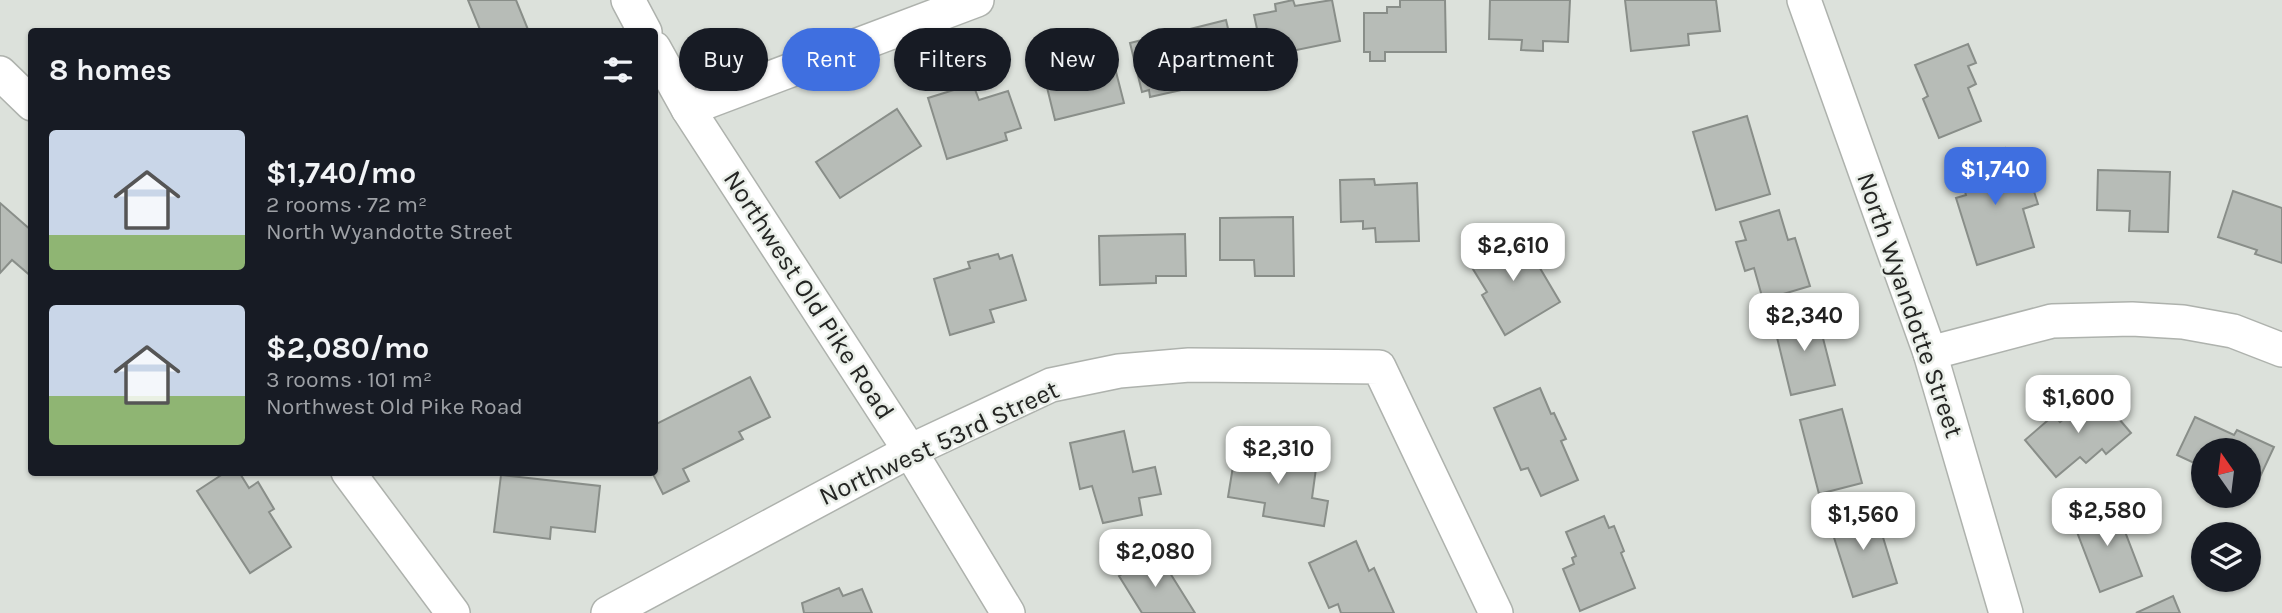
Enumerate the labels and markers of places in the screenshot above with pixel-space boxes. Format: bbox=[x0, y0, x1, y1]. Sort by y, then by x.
pin: $1,740 bbox=[1938, 148, 2052, 207]
pin: $2,610 bbox=[1456, 224, 1570, 283]
pin: $2,340 bbox=[1747, 294, 1861, 353]
pin: $1,600 bbox=[2021, 376, 2135, 435]
pin: $2,310 bbox=[1221, 426, 1335, 486]
pin: $2,580 bbox=[2050, 489, 2164, 548]
pin: $1,560 bbox=[1806, 492, 1920, 552]
pin: $2,080 bbox=[1098, 530, 1212, 589]

